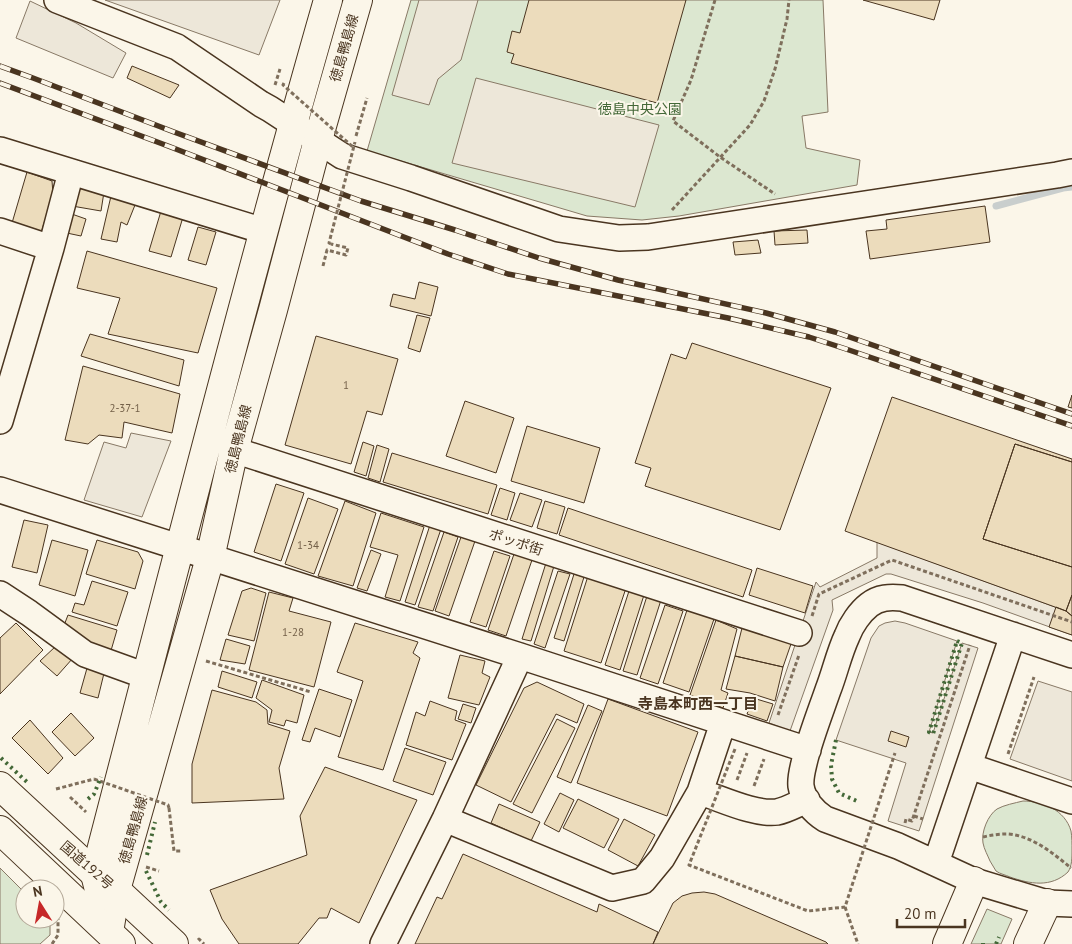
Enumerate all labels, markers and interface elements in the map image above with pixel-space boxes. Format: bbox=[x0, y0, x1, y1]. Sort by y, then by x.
street label: 徳島鴨島線 bbox=[326, 12, 362, 84]
park label: 徳島中央公園 bbox=[598, 100, 682, 118]
house number: 1 bbox=[343, 378, 349, 392]
house number: 2-37-1 bbox=[109, 401, 141, 415]
street label: 徳島鴨島線 bbox=[221, 403, 255, 475]
street label: ポッポ街 bbox=[487, 525, 545, 559]
house number: 1-34 bbox=[297, 538, 319, 552]
house number: 1-28 bbox=[282, 625, 304, 639]
district label: 寺島本町西一丁目 bbox=[638, 694, 758, 713]
street label: 徳島鴨島線 bbox=[115, 794, 151, 866]
street label: 国道192号 bbox=[57, 837, 117, 893]
north arrow bbox=[15, 879, 65, 929]
text: N bbox=[31, 882, 44, 901]
scale bar bbox=[897, 896, 964, 928]
text: 20 m bbox=[904, 904, 937, 923]

